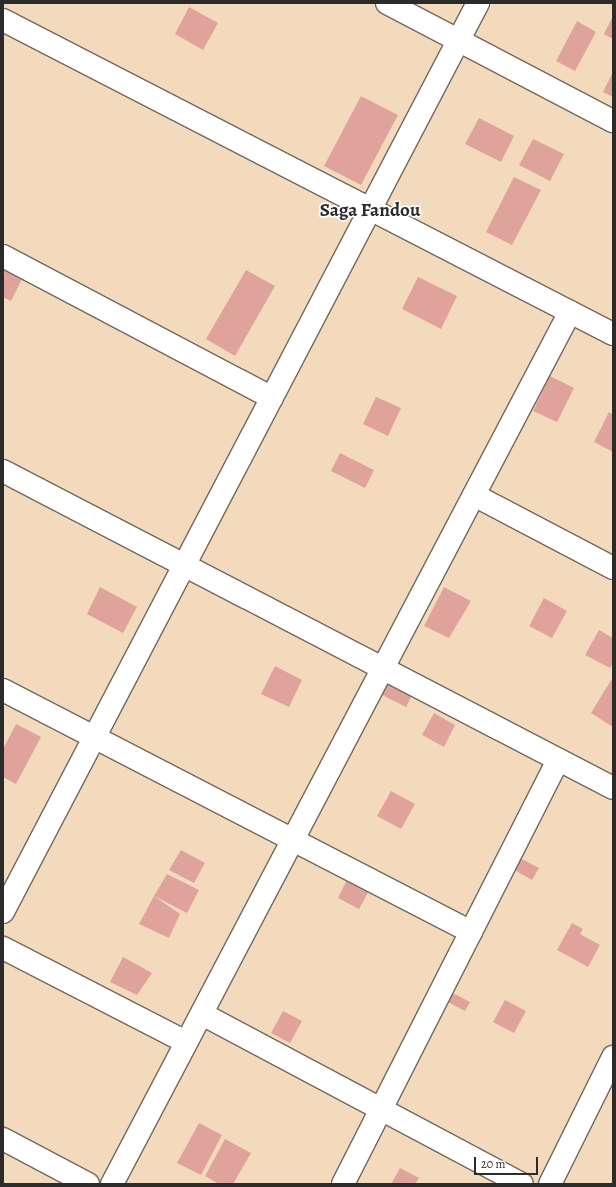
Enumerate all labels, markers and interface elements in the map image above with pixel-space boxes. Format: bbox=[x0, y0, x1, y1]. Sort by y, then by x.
district label: Saga Fandou bbox=[320, 200, 420, 222]
scale bar bbox=[476, 1149, 540, 1175]
text: 20 m bbox=[481, 1156, 505, 1172]

